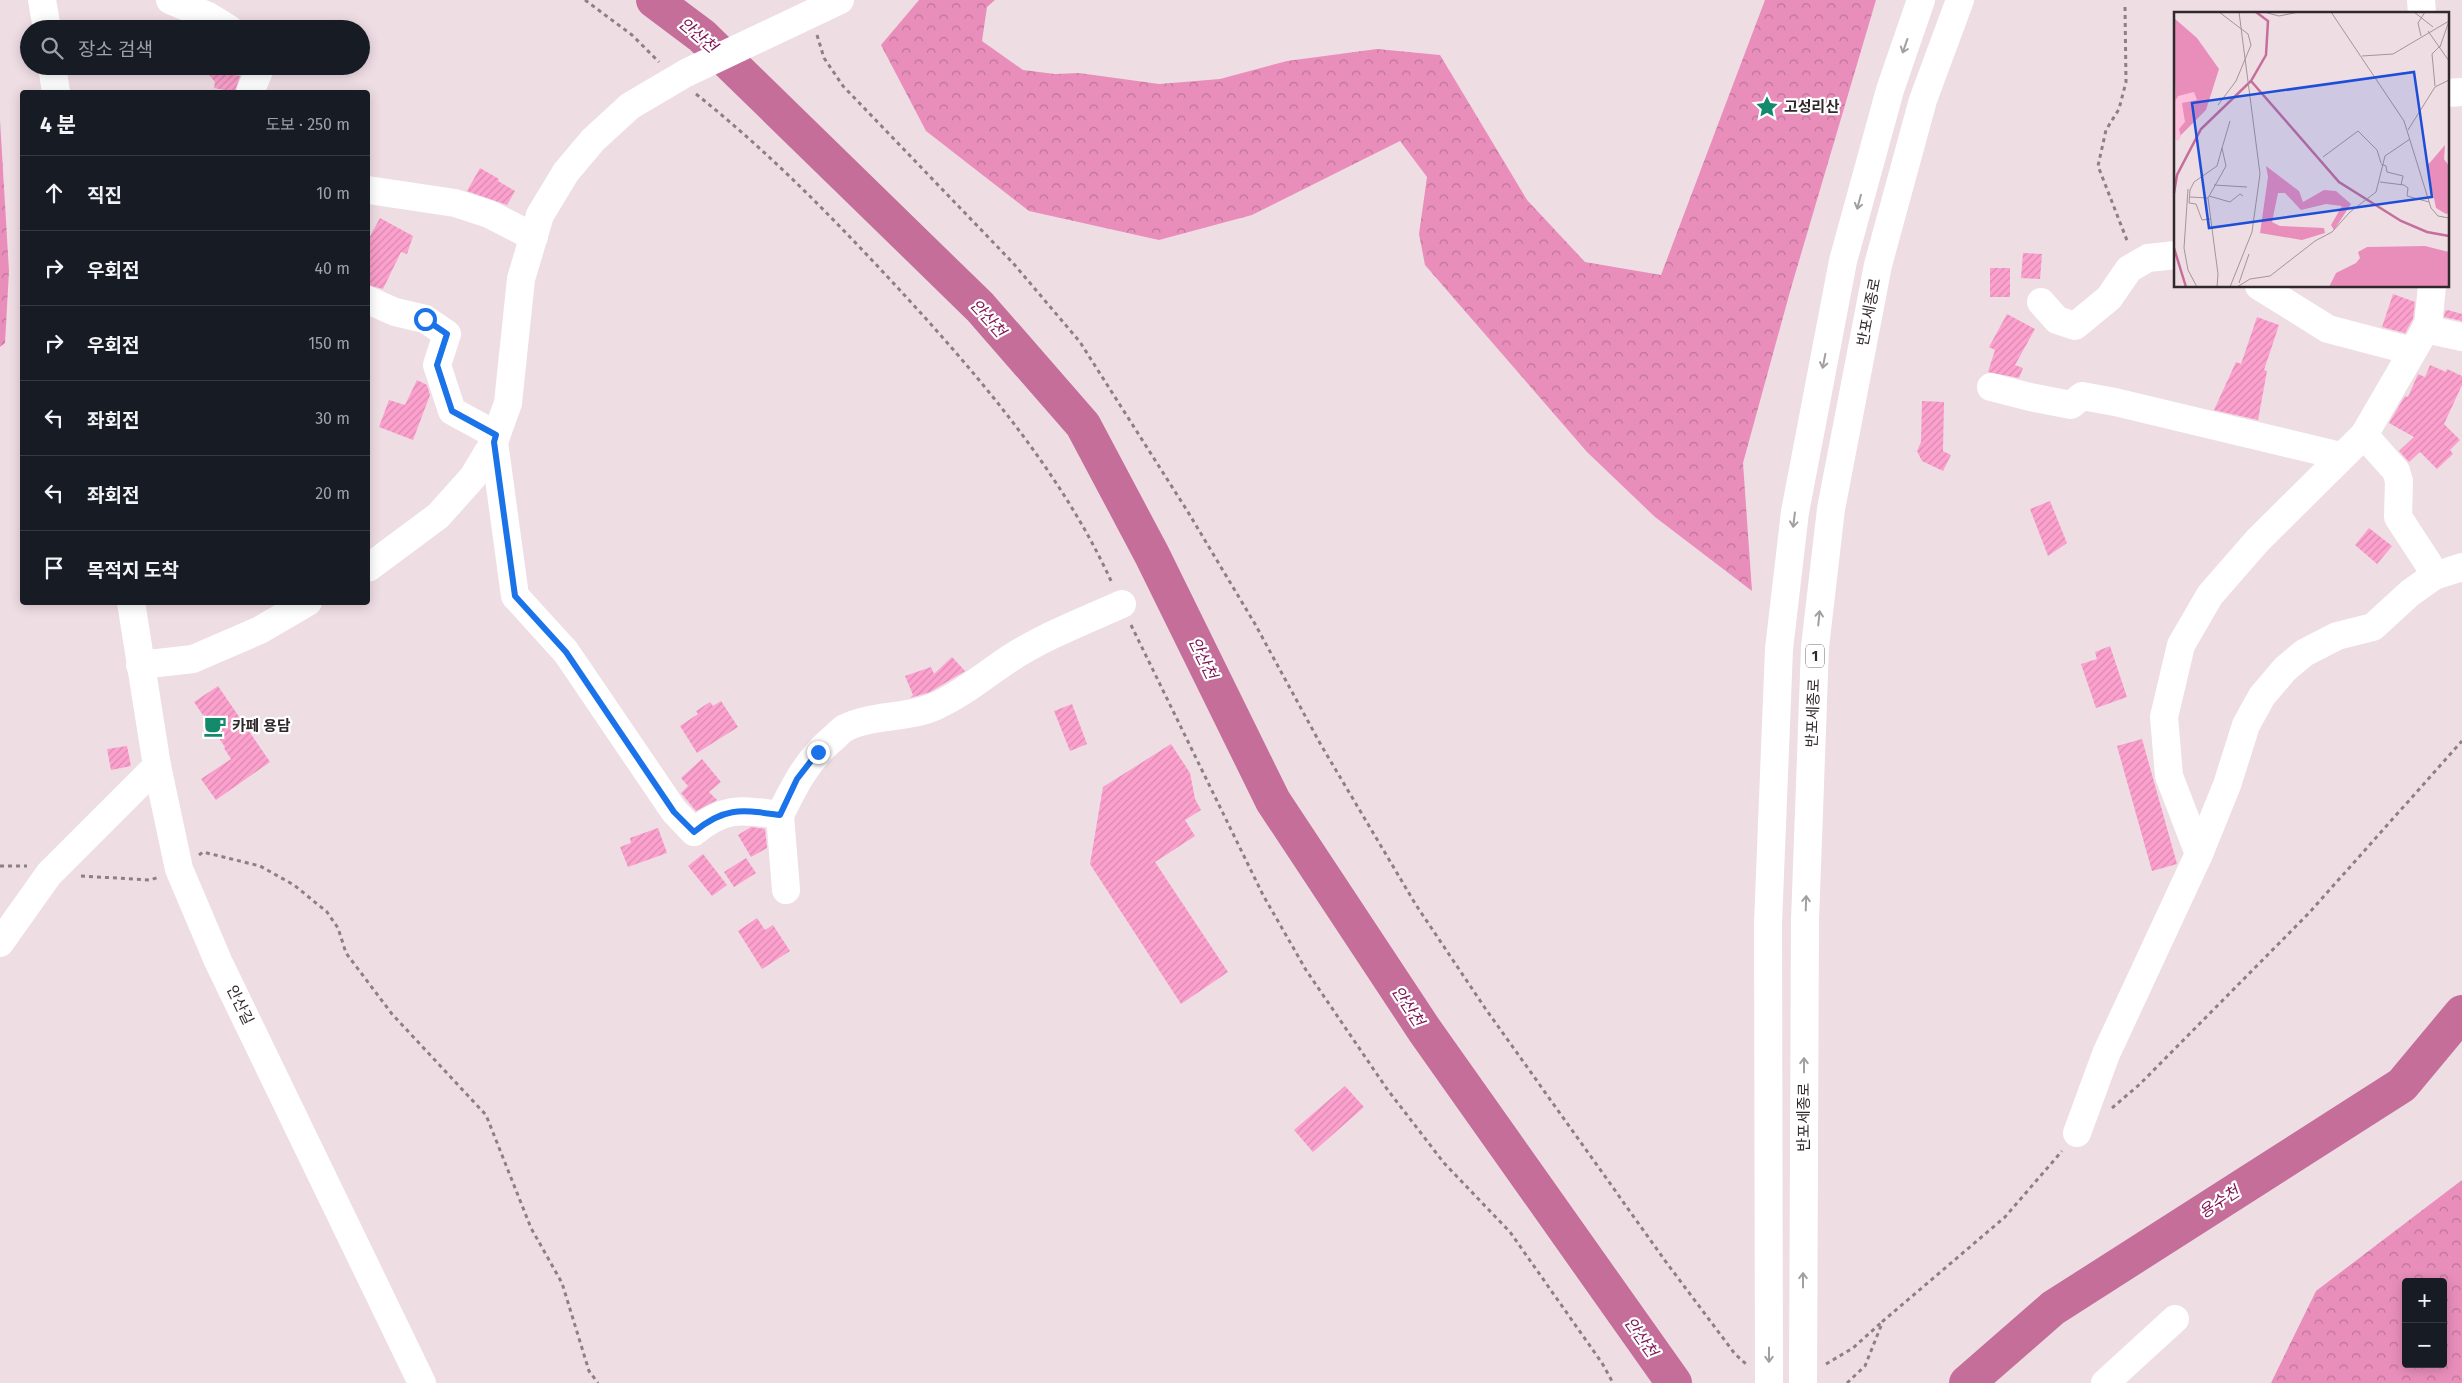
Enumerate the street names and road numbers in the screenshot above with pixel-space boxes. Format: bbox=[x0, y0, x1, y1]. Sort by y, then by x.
street label: 반포세종로 bbox=[1854, 276, 1884, 348]
road number: 1 bbox=[1806, 644, 1824, 668]
street label: 반포세종로 bbox=[1803, 678, 1823, 748]
street label: 안산길 bbox=[223, 982, 257, 1028]
street label: 반포세종로 bbox=[1795, 1082, 1813, 1152]

